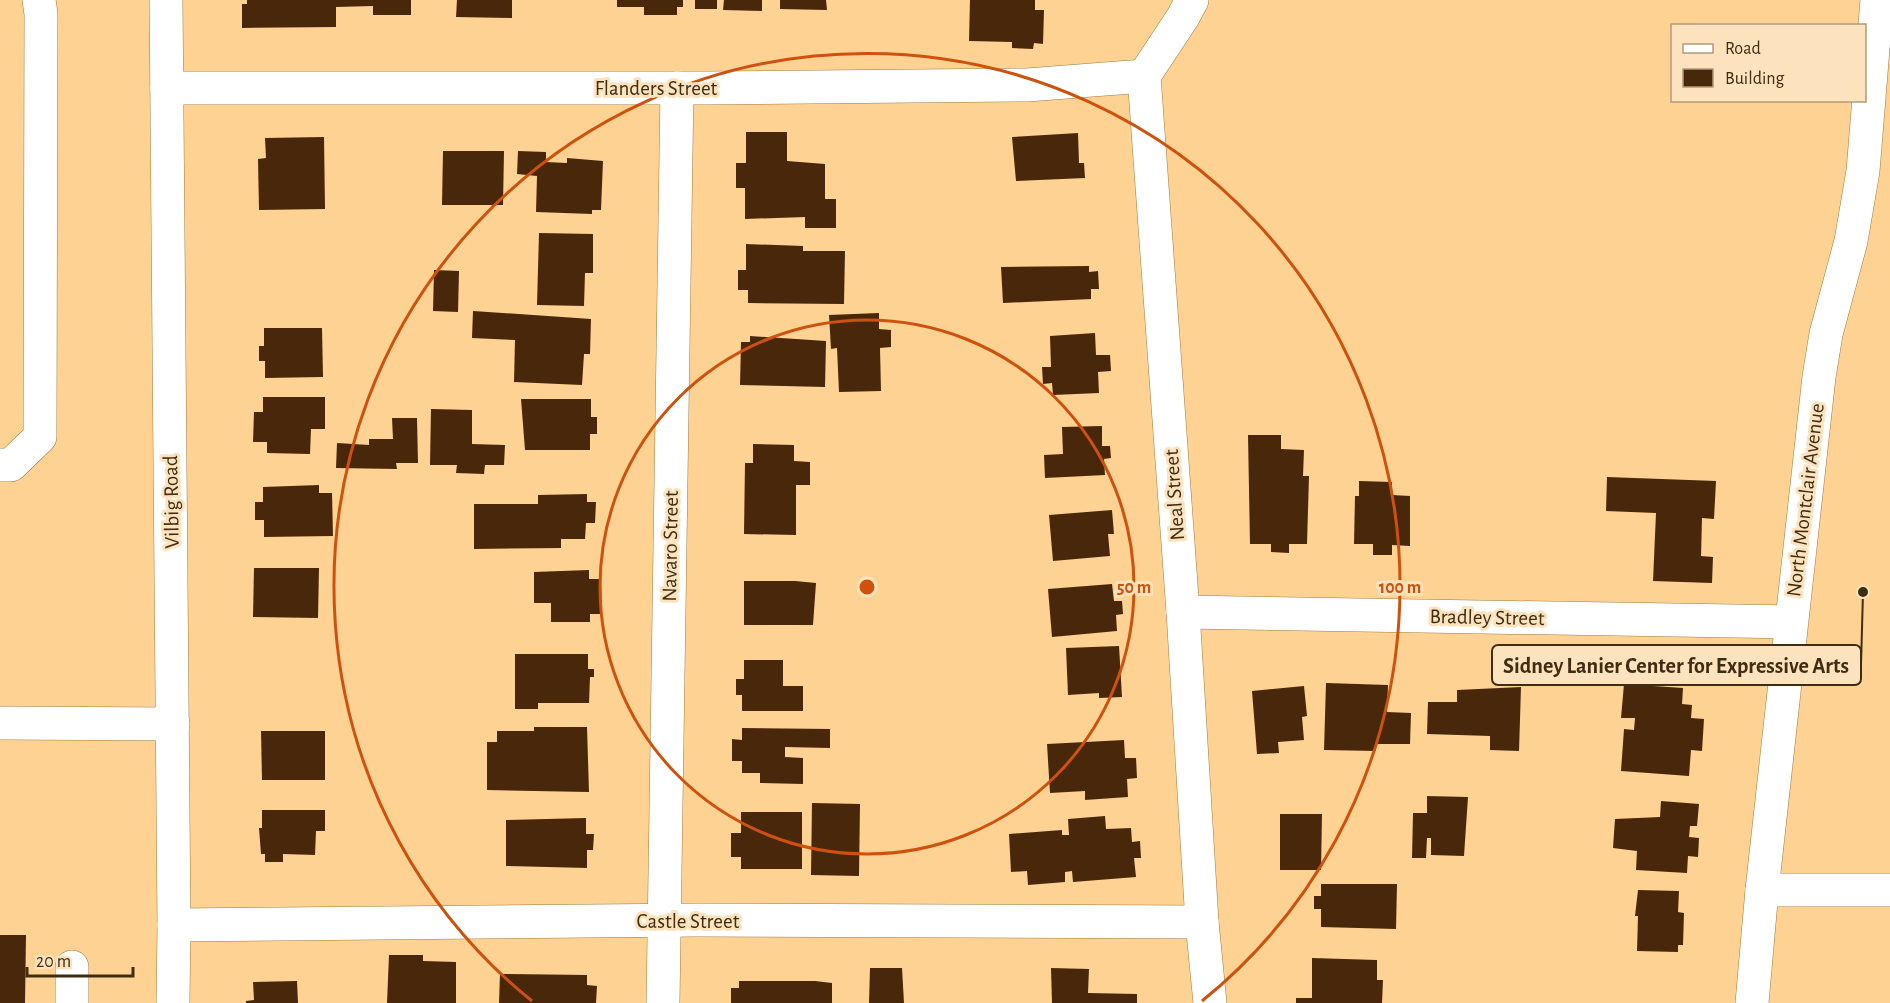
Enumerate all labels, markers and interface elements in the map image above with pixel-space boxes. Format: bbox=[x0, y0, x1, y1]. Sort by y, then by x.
legend bbox=[1671, 24, 1866, 102]
text: Road bbox=[1725, 40, 1761, 58]
text: Building bbox=[1725, 70, 1785, 88]
street label: Flanders Street bbox=[595, 78, 718, 99]
street label: North Montclair Avenue bbox=[1783, 402, 1828, 598]
street label: Neal Street bbox=[1161, 448, 1188, 541]
street label: Vilbig Road bbox=[160, 455, 183, 549]
street label: Navaro Street bbox=[659, 490, 682, 602]
centre of rings bbox=[857, 577, 877, 597]
text: 50 m bbox=[1117, 579, 1151, 597]
text: 100 m bbox=[1379, 579, 1421, 597]
street label: Bradley Street bbox=[1429, 606, 1545, 629]
callout: Sidney Lanier Center for Expressive Arts bbox=[1492, 645, 1861, 685]
text: Sidney Lanier Center for Expressive Arts bbox=[1503, 655, 1849, 678]
street label: Castle Street bbox=[637, 911, 740, 932]
scale bar bbox=[27, 940, 134, 978]
text: 20 m bbox=[36, 953, 71, 971]

